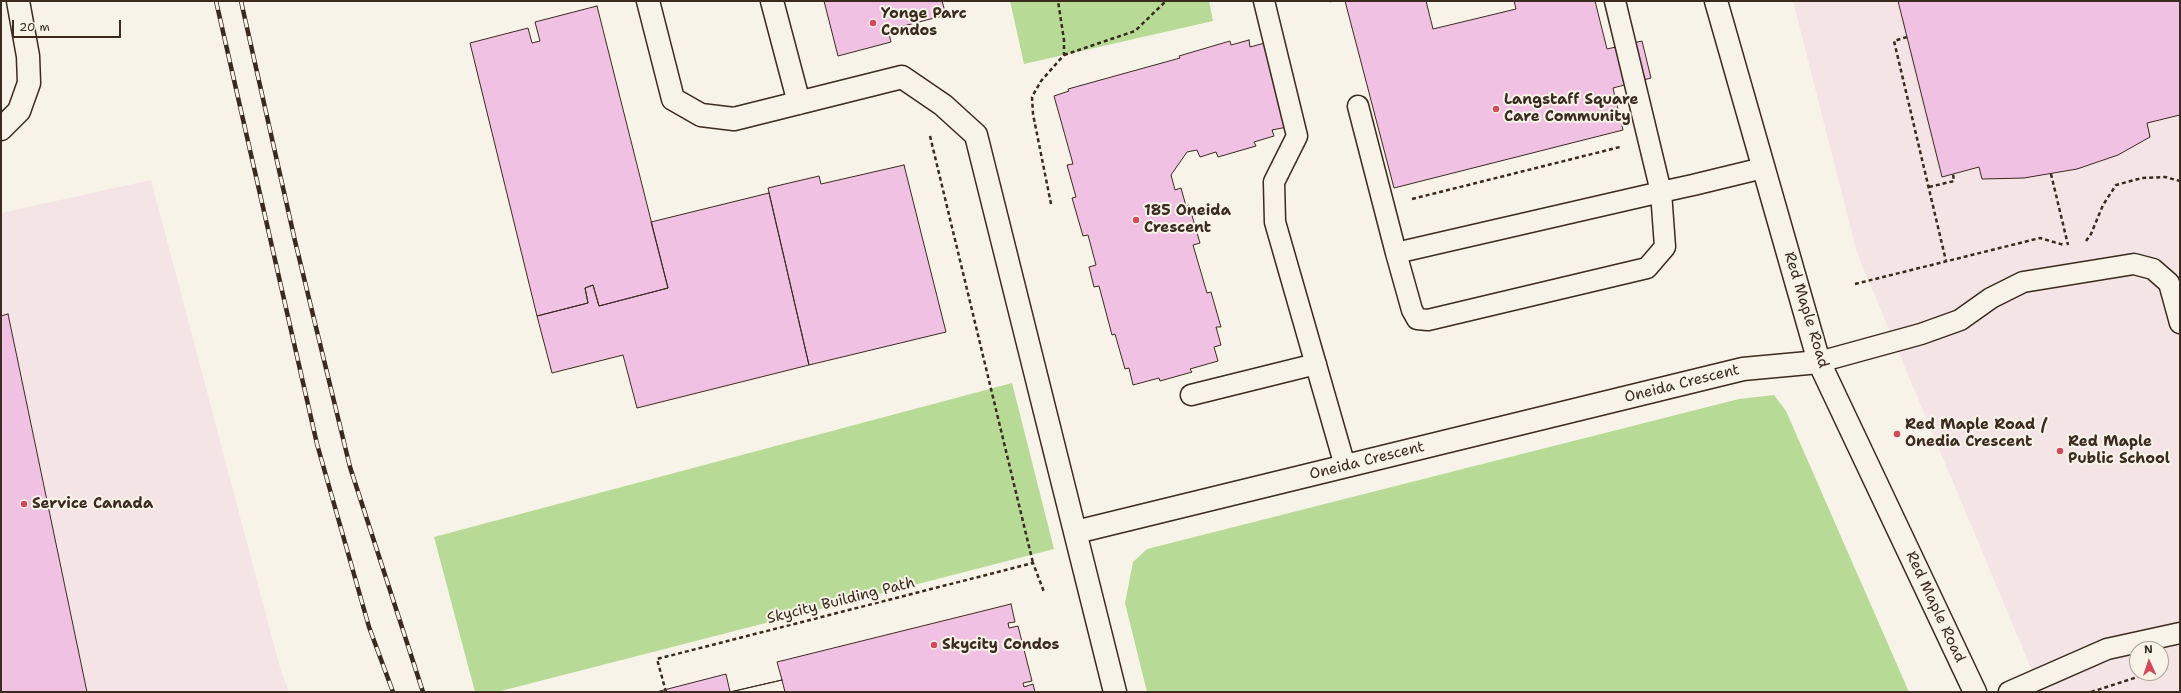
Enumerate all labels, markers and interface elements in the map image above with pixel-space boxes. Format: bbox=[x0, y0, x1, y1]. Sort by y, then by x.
place label: Yonge Parc Condos bbox=[881, 5, 967, 40]
scale bar bbox=[14, 12, 123, 38]
marker: Yonge Parc Condos bbox=[868, 18, 878, 28]
text: 20 m bbox=[19, 19, 50, 35]
place label: Langstaff Square Care Community bbox=[1504, 91, 1638, 126]
marker: Langstaff Square Care Community bbox=[1491, 104, 1501, 114]
place label: 185 Oneida Crescent bbox=[1144, 202, 1231, 237]
marker: 185 Oneida Crescent bbox=[1131, 215, 1141, 225]
street label: Red Maple Road bbox=[1780, 250, 1832, 370]
street label: Oneida Crescent bbox=[1623, 361, 1741, 407]
place label: Red Maple Road / Onedia Crescent bbox=[1905, 416, 2047, 451]
marker: Red Maple Road / Onedia Crescent bbox=[1892, 429, 1902, 439]
place label: Red Maple Public School bbox=[2068, 433, 2170, 468]
street label: Oneida Crescent bbox=[1308, 438, 1426, 484]
marker: Red Maple Public School bbox=[2055, 446, 2065, 456]
place label: Service Canada bbox=[32, 495, 153, 513]
marker: Service Canada bbox=[19, 499, 29, 509]
street label: Red Maple Road bbox=[1901, 549, 1969, 665]
street label: Skycity Building Path bbox=[765, 574, 917, 628]
place label: Skycity Condos bbox=[942, 636, 1059, 654]
marker: Skycity Condos bbox=[929, 640, 939, 650]
north arrow bbox=[2129, 641, 2169, 681]
text: N bbox=[2144, 642, 2153, 657]

